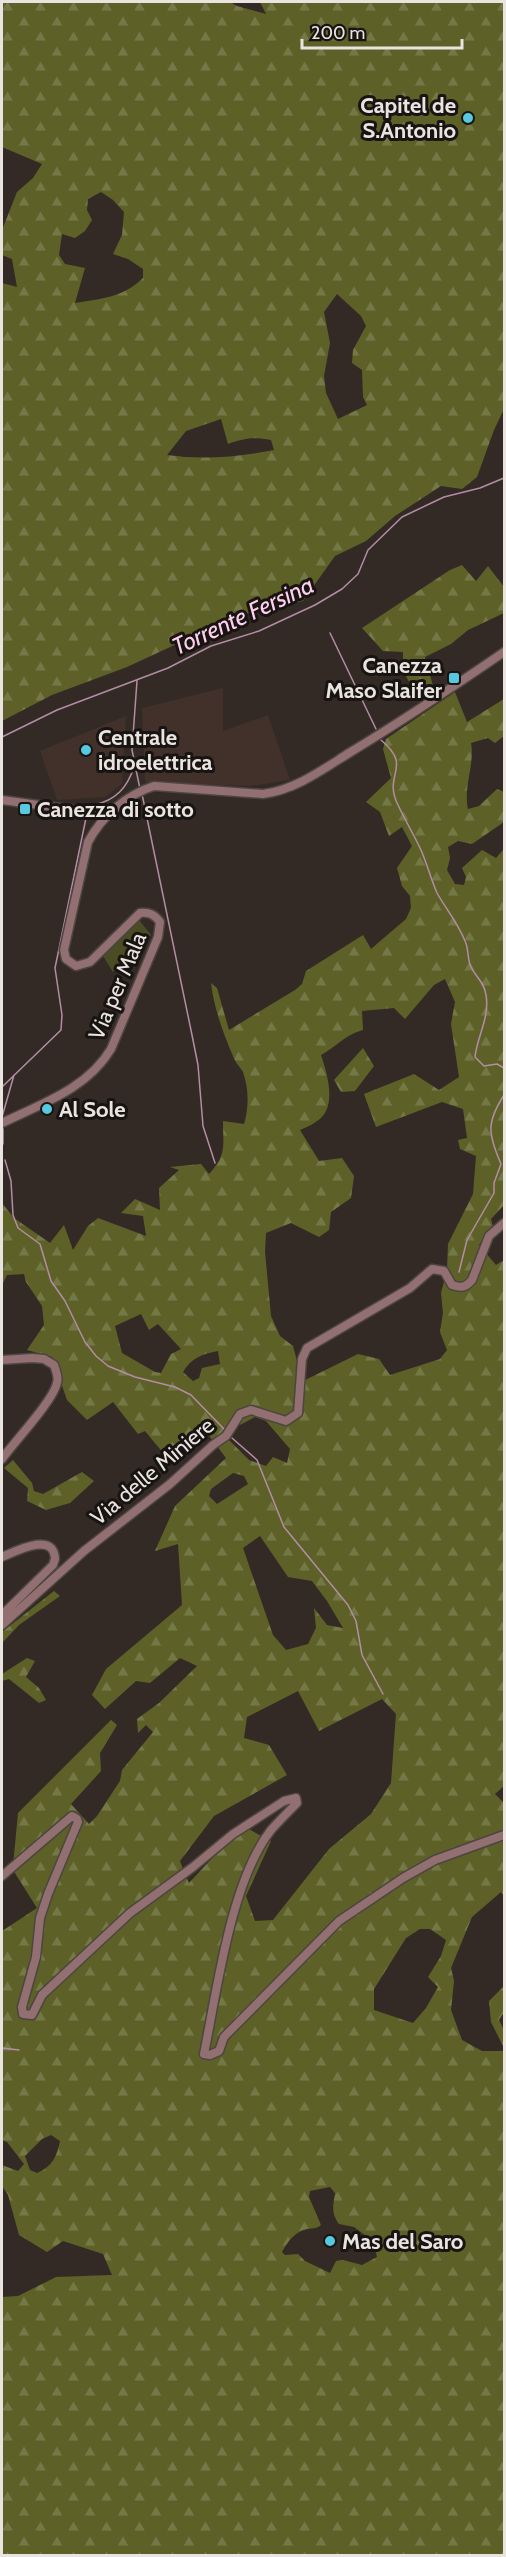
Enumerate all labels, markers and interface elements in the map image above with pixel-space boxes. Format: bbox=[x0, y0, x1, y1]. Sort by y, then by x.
scale bar bbox=[302, 12, 462, 50]
text: 200 m bbox=[311, 22, 365, 44]
place label: Capitel de S.Antonio bbox=[360, 92, 456, 144]
marker: Capitel de S.Antonio bbox=[461, 111, 475, 125]
water label: Torrente Fersina bbox=[167, 570, 318, 661]
place label: Canezza Maso Slaifer bbox=[325, 652, 443, 704]
marker: Canezza Maso Slaifer bbox=[447, 671, 461, 685]
place label: Centrale idroelettrica bbox=[98, 724, 212, 776]
marker: Centrale idroelettrica bbox=[79, 743, 93, 757]
place label: Canezza di sotto bbox=[37, 796, 194, 823]
marker: Canezza di sotto bbox=[18, 802, 32, 816]
street label: Via per Mala bbox=[83, 928, 152, 1044]
place label: Al Sole bbox=[59, 1096, 126, 1123]
marker: Al Sole bbox=[40, 1102, 54, 1116]
street label: Via delle Miniere bbox=[85, 1412, 220, 1531]
place label: Mas del Saro bbox=[342, 2228, 463, 2255]
marker: Mas del Saro bbox=[323, 2234, 337, 2248]

